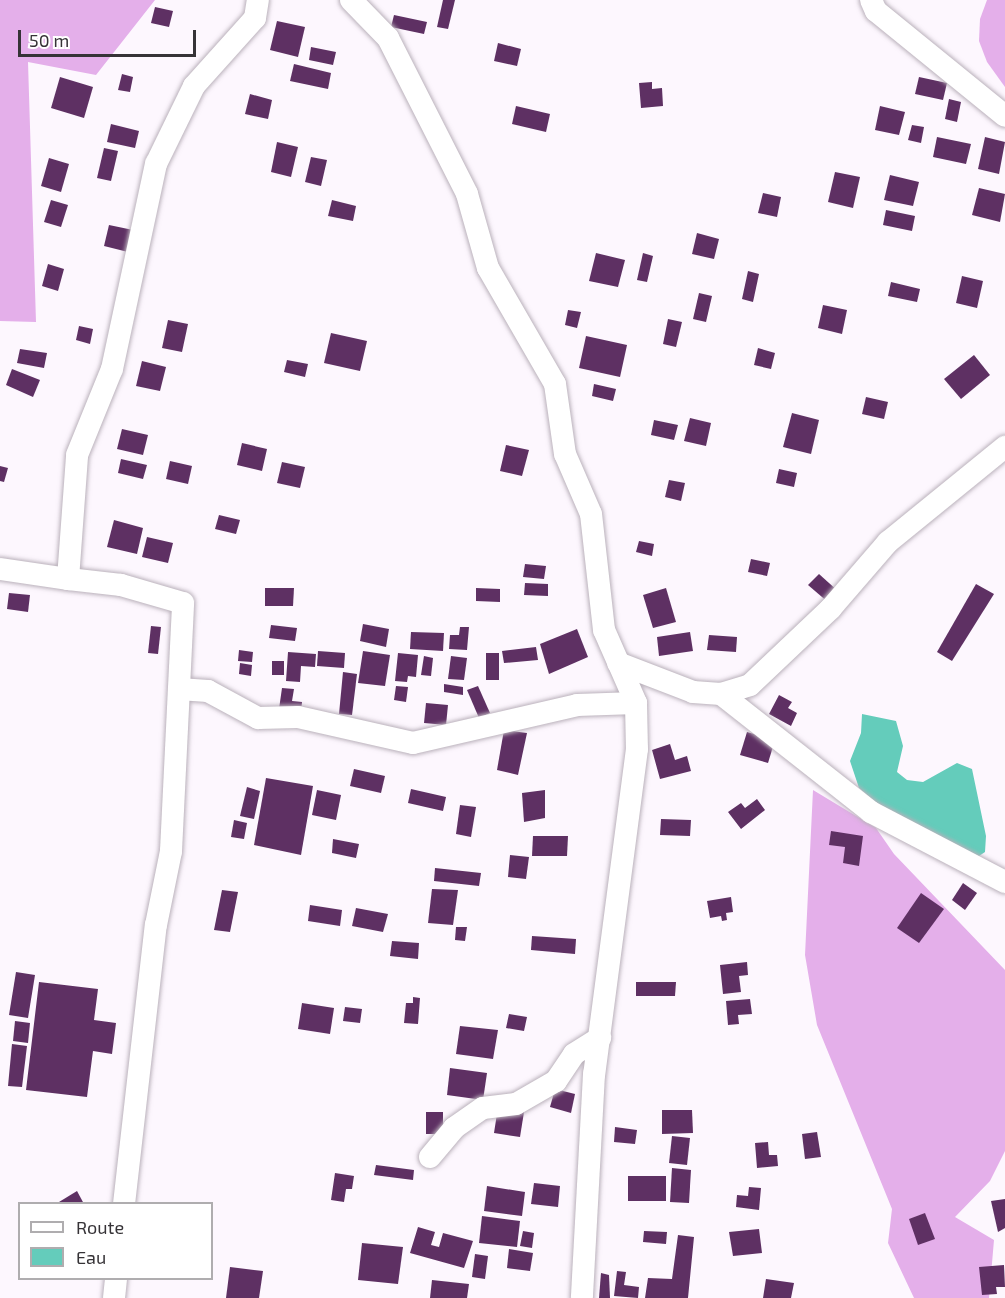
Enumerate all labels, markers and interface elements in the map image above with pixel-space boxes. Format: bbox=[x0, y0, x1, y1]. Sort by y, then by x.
scale bar bbox=[21, 18, 200, 56]
text: 50 m bbox=[29, 29, 69, 51]
legend bbox=[18, 1202, 213, 1280]
text: Route bbox=[76, 1216, 124, 1238]
text: Eau bbox=[76, 1246, 106, 1268]

